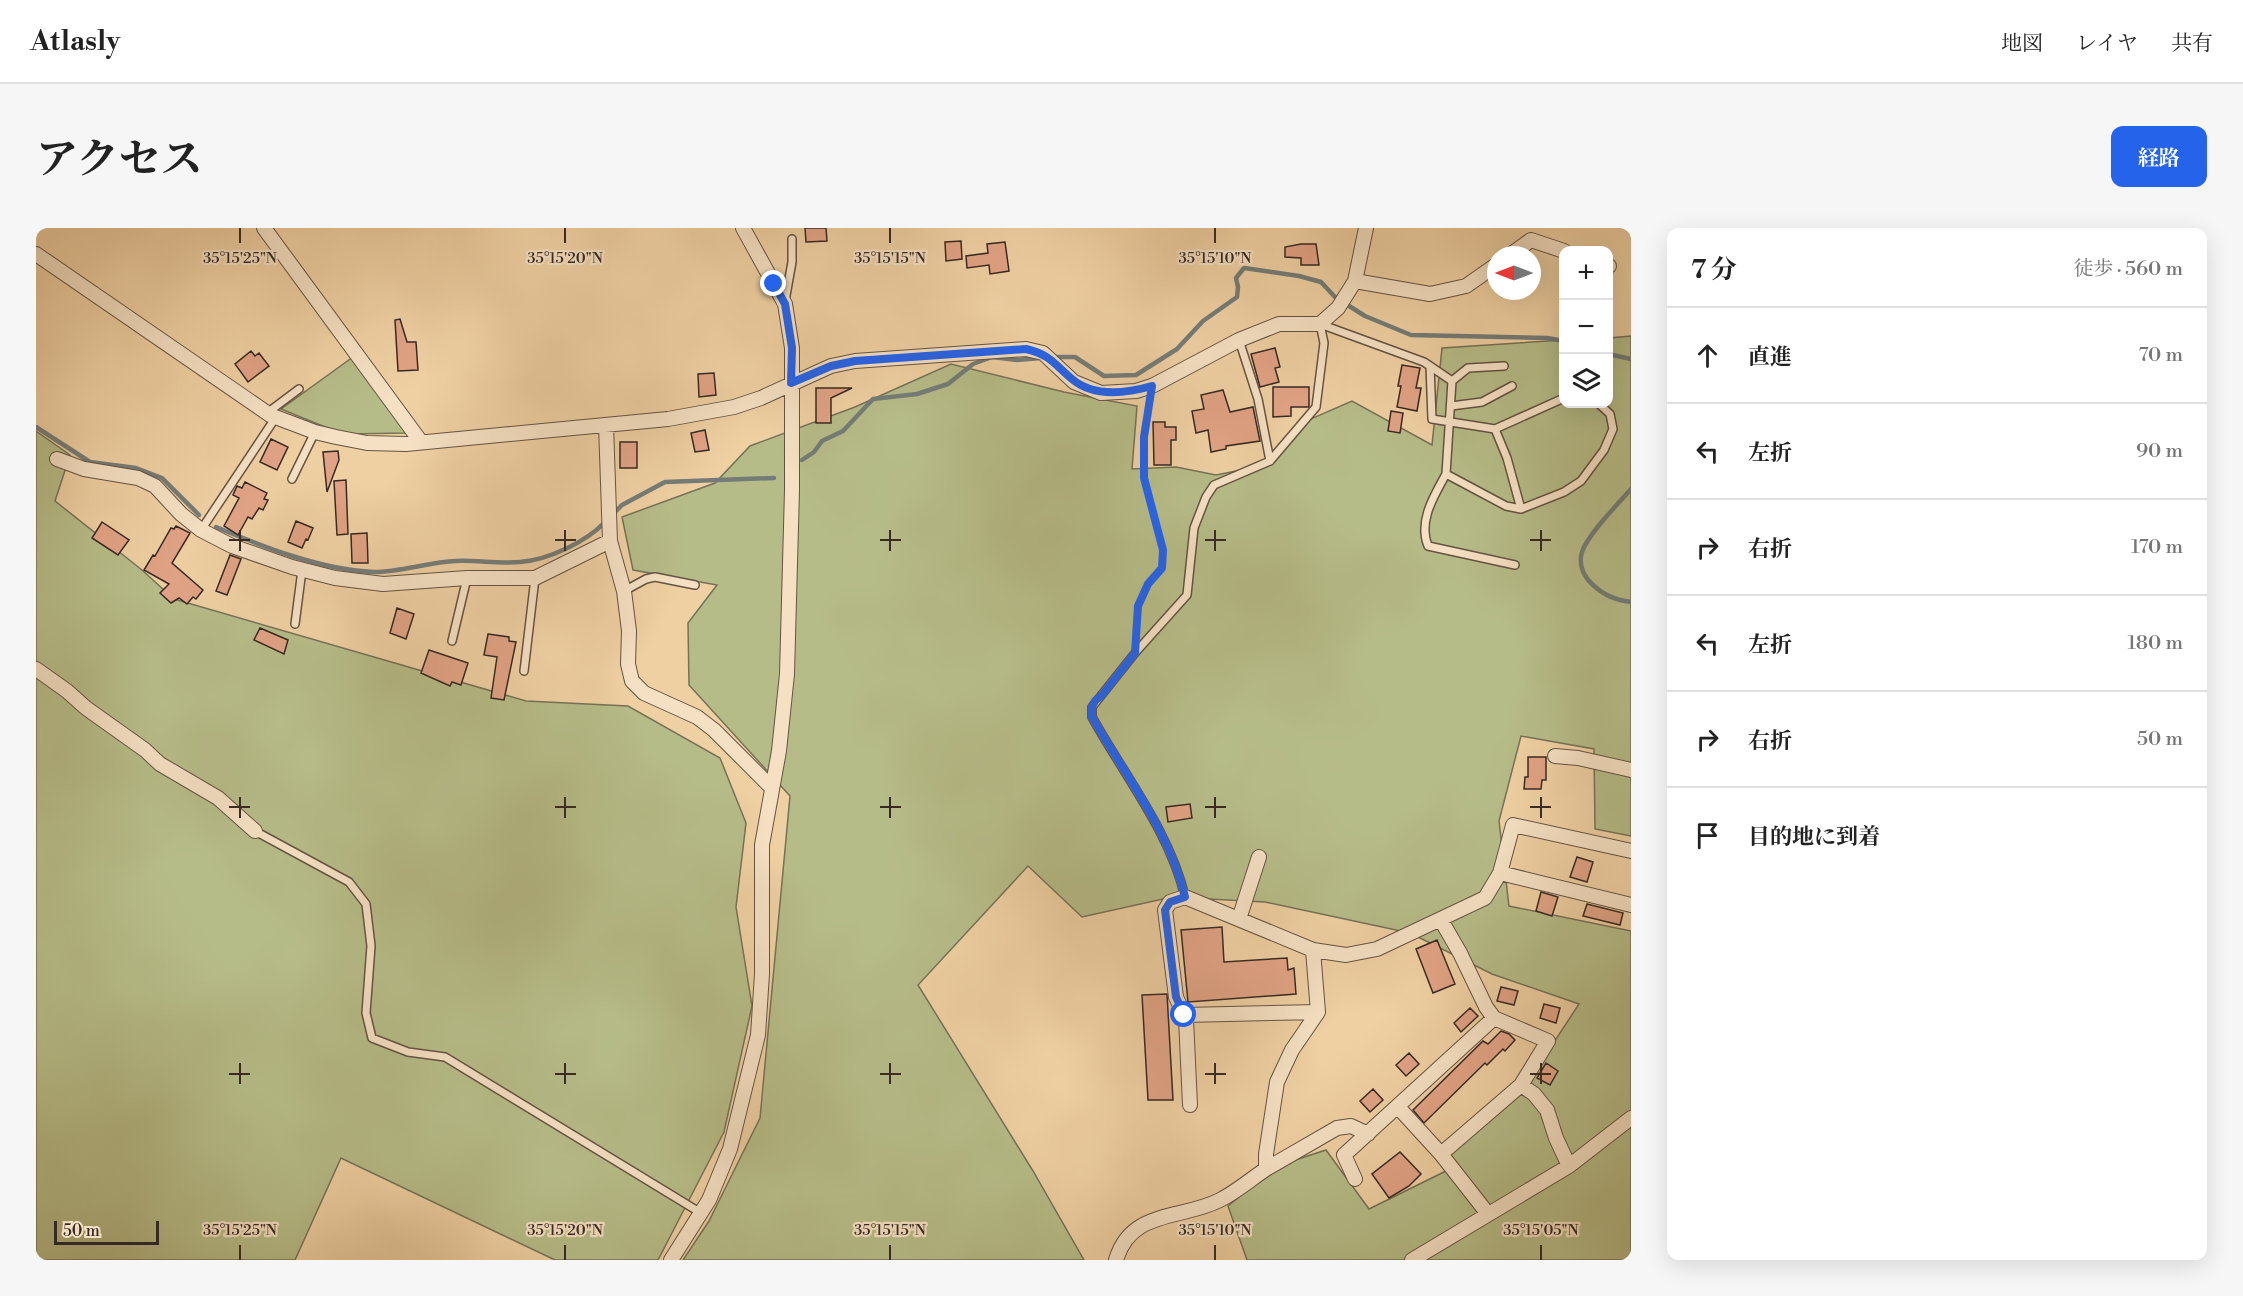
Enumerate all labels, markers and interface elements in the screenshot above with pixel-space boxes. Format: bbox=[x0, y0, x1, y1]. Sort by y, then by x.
text: Atlasly bbox=[30, 24, 120, 59]
text: 地図 bbox=[2001, 31, 2043, 57]
text: レイヤ bbox=[2076, 31, 2138, 57]
text: 共有 bbox=[2171, 31, 2213, 57]
button: 経路 bbox=[2111, 126, 2207, 187]
text: アクセス bbox=[36, 134, 203, 187]
north arrow bbox=[1487, 246, 1541, 300]
map controls bbox=[1559, 246, 1613, 408]
button: + bbox=[1559, 246, 1613, 300]
text: 35°15'25"N bbox=[203, 249, 277, 268]
text: 35°15'20"N bbox=[527, 249, 603, 268]
text: 35°15'15"N bbox=[854, 249, 926, 268]
text: 35°15'10"N bbox=[1178, 249, 1252, 268]
text: 7 分 bbox=[1691, 254, 1737, 286]
text: 徒歩 · 560 m bbox=[2073, 257, 2183, 282]
route end bbox=[760, 270, 786, 296]
button: − bbox=[1559, 300, 1613, 354]
icon: ahead bbox=[1691, 339, 1724, 372]
text: 70 m bbox=[2139, 343, 2183, 368]
text: 直進 bbox=[1748, 344, 1792, 371]
button: layers bbox=[1559, 354, 1613, 408]
icon: left bbox=[1691, 435, 1724, 468]
text: 90 m bbox=[2136, 439, 2183, 464]
text: 左折 bbox=[1748, 440, 1792, 467]
icon: right bbox=[1691, 531, 1724, 564]
text: 170 m bbox=[2131, 535, 2183, 560]
text: 右折 bbox=[1748, 536, 1792, 563]
icon: left bbox=[1691, 627, 1724, 660]
text: 180 m bbox=[2128, 631, 2183, 656]
text: 左折 bbox=[1748, 632, 1792, 659]
icon: right bbox=[1691, 723, 1724, 756]
text: 50 m bbox=[2137, 727, 2183, 752]
text: 右折 bbox=[1748, 728, 1792, 755]
icon: arrive bbox=[1691, 819, 1724, 852]
text: 目的地に到着 bbox=[1748, 824, 1880, 851]
route start bbox=[1170, 1001, 1196, 1027]
scale bar bbox=[54, 1218, 159, 1246]
text: 50 m bbox=[63, 1221, 100, 1241]
text: 35°15'25"N bbox=[203, 1221, 277, 1240]
text: 35°15'20"N bbox=[527, 1221, 603, 1240]
text: 35°15'15"N bbox=[854, 1221, 926, 1240]
text: 35°15'10"N bbox=[1178, 1221, 1252, 1240]
text: 35°15'05"N bbox=[1503, 1221, 1579, 1240]

